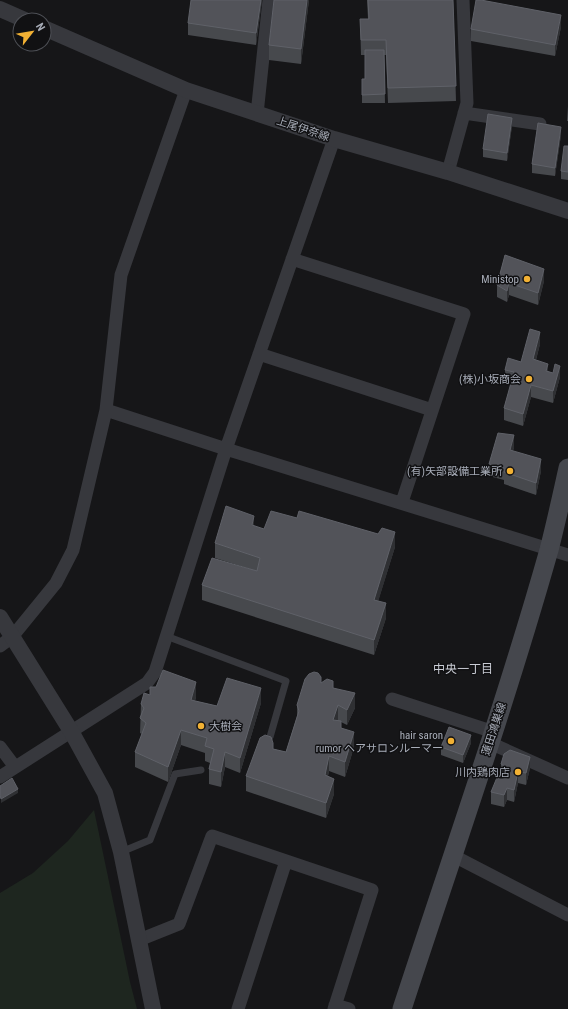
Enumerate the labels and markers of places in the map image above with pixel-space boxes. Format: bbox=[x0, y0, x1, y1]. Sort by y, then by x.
place label: Ministop bbox=[481, 273, 519, 286]
marker: Ministop bbox=[522, 274, 532, 284]
place label: (株)小坂商会 bbox=[459, 373, 521, 386]
marker: (株)小坂商会 bbox=[524, 374, 534, 384]
place label: (有)矢部設備工業所 bbox=[407, 465, 503, 478]
marker: (有)矢部設備工業所 bbox=[505, 466, 515, 476]
place label: 大樹会 bbox=[209, 720, 242, 733]
marker: 大樹会 bbox=[196, 721, 206, 731]
place label: hair saron rumor ヘアサロンルーマー bbox=[316, 729, 443, 755]
marker: hair saron rumor ヘアサロンルーマー bbox=[446, 736, 456, 746]
place label: 川内鶏肉店 bbox=[455, 766, 510, 779]
marker: 川内鶏肉店 bbox=[513, 767, 523, 777]

